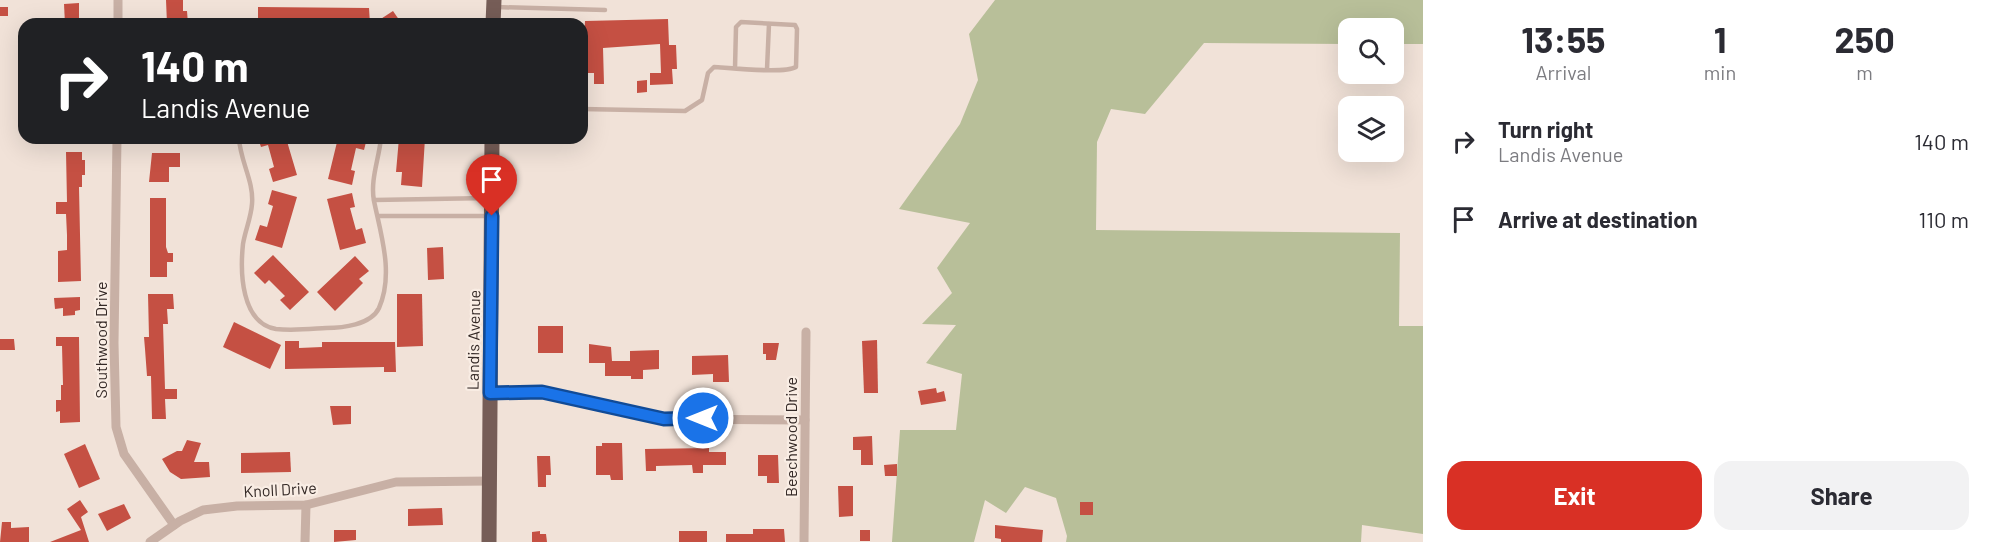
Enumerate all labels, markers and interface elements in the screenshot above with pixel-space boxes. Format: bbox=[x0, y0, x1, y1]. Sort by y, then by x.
text: 13:55 bbox=[1521, 17, 1605, 60]
text: 1 bbox=[1714, 17, 1726, 60]
text: 250 bbox=[1835, 17, 1895, 60]
map controls bbox=[1338, 18, 1404, 162]
button: search bbox=[1338, 18, 1404, 84]
text: 140 m bbox=[141, 40, 249, 90]
icon: right bbox=[42, 42, 120, 120]
text: Arrival bbox=[1535, 60, 1591, 84]
text: min bbox=[1704, 60, 1736, 84]
text: m bbox=[1856, 60, 1873, 84]
text: Landis Avenue bbox=[141, 91, 310, 123]
button: layers bbox=[1338, 96, 1404, 162]
text: Turn right bbox=[1498, 116, 1593, 142]
icon: right bbox=[1447, 125, 1480, 158]
text: 140 m bbox=[1914, 128, 1969, 154]
text: Landis Avenue bbox=[1498, 142, 1623, 166]
pin bbox=[466, 154, 517, 216]
icon: arrive bbox=[475, 163, 508, 196]
icon: arrive bbox=[1447, 203, 1480, 236]
text: Arrive at destination bbox=[1498, 206, 1697, 232]
text: 110 m bbox=[1919, 206, 1969, 232]
street label: Southwood Drive bbox=[91, 281, 110, 399]
street label: Landis Avenue bbox=[463, 290, 483, 390]
street label: Beechwood Drive bbox=[781, 377, 800, 497]
position arrow bbox=[671, 386, 735, 450]
button: Exit bbox=[1447, 461, 1702, 530]
button: Share bbox=[1714, 461, 1969, 530]
street label: Knoll Drive bbox=[243, 478, 317, 500]

